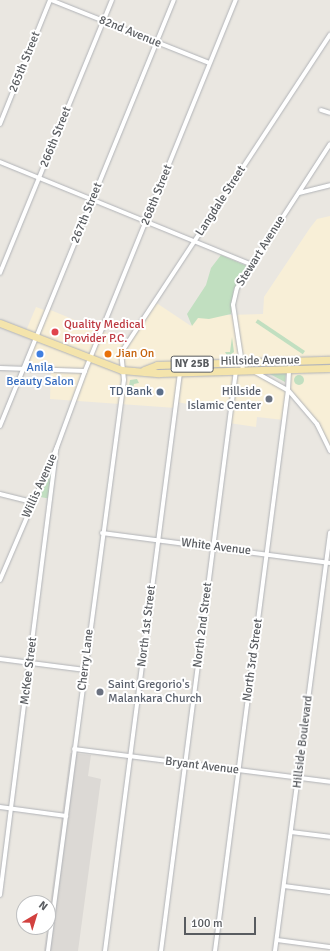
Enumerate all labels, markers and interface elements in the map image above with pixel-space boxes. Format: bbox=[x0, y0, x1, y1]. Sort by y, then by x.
street label: 82nd Avenue bbox=[97, 13, 163, 51]
street label: 265th Street bbox=[6, 30, 44, 94]
street label: 266th Street bbox=[37, 105, 75, 169]
street label: 268th Street bbox=[138, 163, 176, 227]
street label: Langdale Street bbox=[193, 163, 249, 239]
street label: 267th Street bbox=[68, 181, 106, 245]
street label: Stewart Avenue bbox=[234, 213, 288, 289]
place label: Quality Medical Provider P.C. bbox=[64, 318, 144, 346]
marker: Quality Medical Provider P.C. bbox=[49, 326, 61, 338]
place label: Jian On bbox=[116, 347, 154, 361]
marker: Anila Beauty Salon bbox=[35, 349, 45, 359]
marker: Jian On bbox=[103, 349, 113, 359]
street label: Hillside Avenue bbox=[220, 353, 300, 369]
road number: NY 25B bbox=[170, 355, 214, 373]
place label: Anila Beauty Salon bbox=[6, 361, 74, 389]
place label: TD Bank bbox=[110, 385, 152, 399]
place label: Hillside Islamic Center bbox=[187, 385, 261, 413]
marker: TD Bank bbox=[155, 387, 165, 397]
marker: Hillside Islamic Center bbox=[264, 394, 274, 404]
street label: Willis Avenue bbox=[19, 452, 61, 520]
street label: White Avenue bbox=[180, 536, 252, 558]
street label: North 2nd Street bbox=[191, 582, 215, 668]
street label: North 1st Street bbox=[135, 584, 159, 668]
street label: North 3rd Street bbox=[240, 618, 266, 702]
street label: Cherry Lane bbox=[75, 628, 97, 692]
street label: McKee Street bbox=[18, 636, 40, 706]
place label: Saint Gregorio's Malankara Church bbox=[108, 678, 202, 706]
marker: Saint Gregorio's Malankara Church bbox=[95, 687, 105, 697]
street label: Hillside Boulevard bbox=[290, 695, 316, 789]
street label: Bryant Avenue bbox=[164, 754, 240, 778]
north arrow bbox=[16, 895, 56, 935]
text: N bbox=[36, 898, 50, 913]
scale bar bbox=[186, 909, 258, 935]
text: 100 m bbox=[191, 916, 223, 931]

